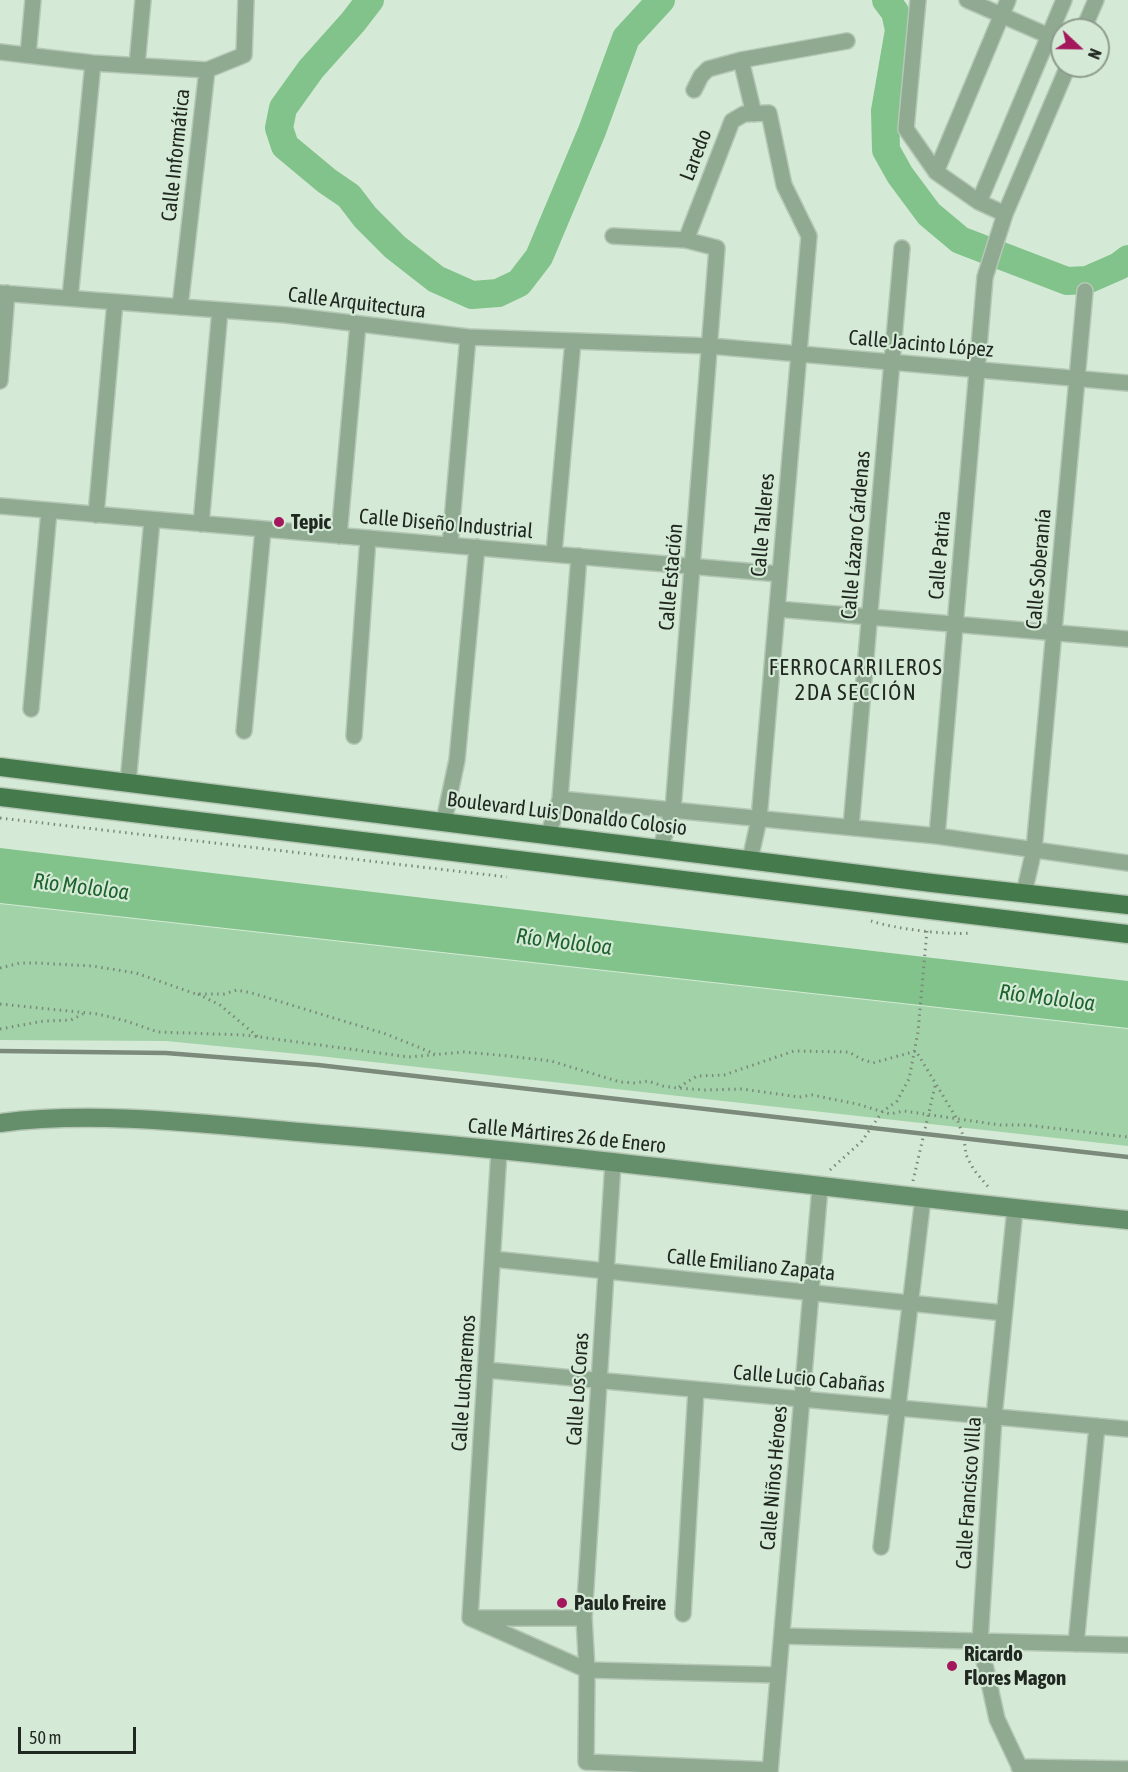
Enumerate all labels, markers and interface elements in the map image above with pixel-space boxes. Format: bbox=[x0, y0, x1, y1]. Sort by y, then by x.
north arrow bbox=[1050, 18, 1110, 78]
text: N bbox=[1085, 46, 1105, 62]
street label: Calle Informática bbox=[157, 87, 195, 223]
street label: Laredo bbox=[675, 126, 717, 184]
street label: Calle Arquitectura bbox=[287, 282, 427, 324]
street label: Calle Jacinto López bbox=[847, 325, 995, 363]
street label: Calle Lázaro Cárdenas bbox=[836, 450, 876, 620]
street label: Calle Talleres bbox=[746, 472, 780, 578]
street label: Calle Diseño Industrial bbox=[358, 504, 534, 544]
street label: Calle Soberanía bbox=[1021, 508, 1057, 630]
place label: Tepic bbox=[291, 509, 331, 535]
street label: Calle Patria bbox=[924, 510, 956, 600]
marker: Tepic bbox=[272, 515, 286, 529]
street label: Calle Estación bbox=[654, 522, 688, 632]
district label: FERROCARRILEROS 2DA SECCIÓN bbox=[769, 655, 943, 706]
street label: Boulevard Luis Donaldo Colosio bbox=[446, 787, 688, 841]
water label: Río Mololoa bbox=[32, 868, 130, 906]
water label: Río Mololoa bbox=[515, 923, 613, 961]
water label: Río Mololoa bbox=[998, 979, 1096, 1017]
street label: Calle Mártires 26 de Enero bbox=[467, 1113, 667, 1159]
street label: Calle Emiliano Zapata bbox=[666, 1244, 836, 1286]
street label: Calle Lucharemos bbox=[447, 1314, 481, 1452]
street label: Calle Los Coras bbox=[561, 1332, 595, 1446]
street label: Calle Lucio Cabañas bbox=[732, 1360, 886, 1398]
street label: Calle Niños Héroes bbox=[755, 1405, 793, 1551]
street label: Calle Francisco Villa bbox=[951, 1416, 987, 1570]
place label: Paulo Freire bbox=[574, 1590, 666, 1616]
marker: Paulo Freire bbox=[555, 1596, 569, 1610]
place label: Ricardo Flores Magon bbox=[964, 1641, 1066, 1691]
marker: Ricardo Flores Magon bbox=[945, 1659, 959, 1673]
scale bar bbox=[21, 1715, 140, 1753]
text: 50 m bbox=[29, 1727, 61, 1748]

